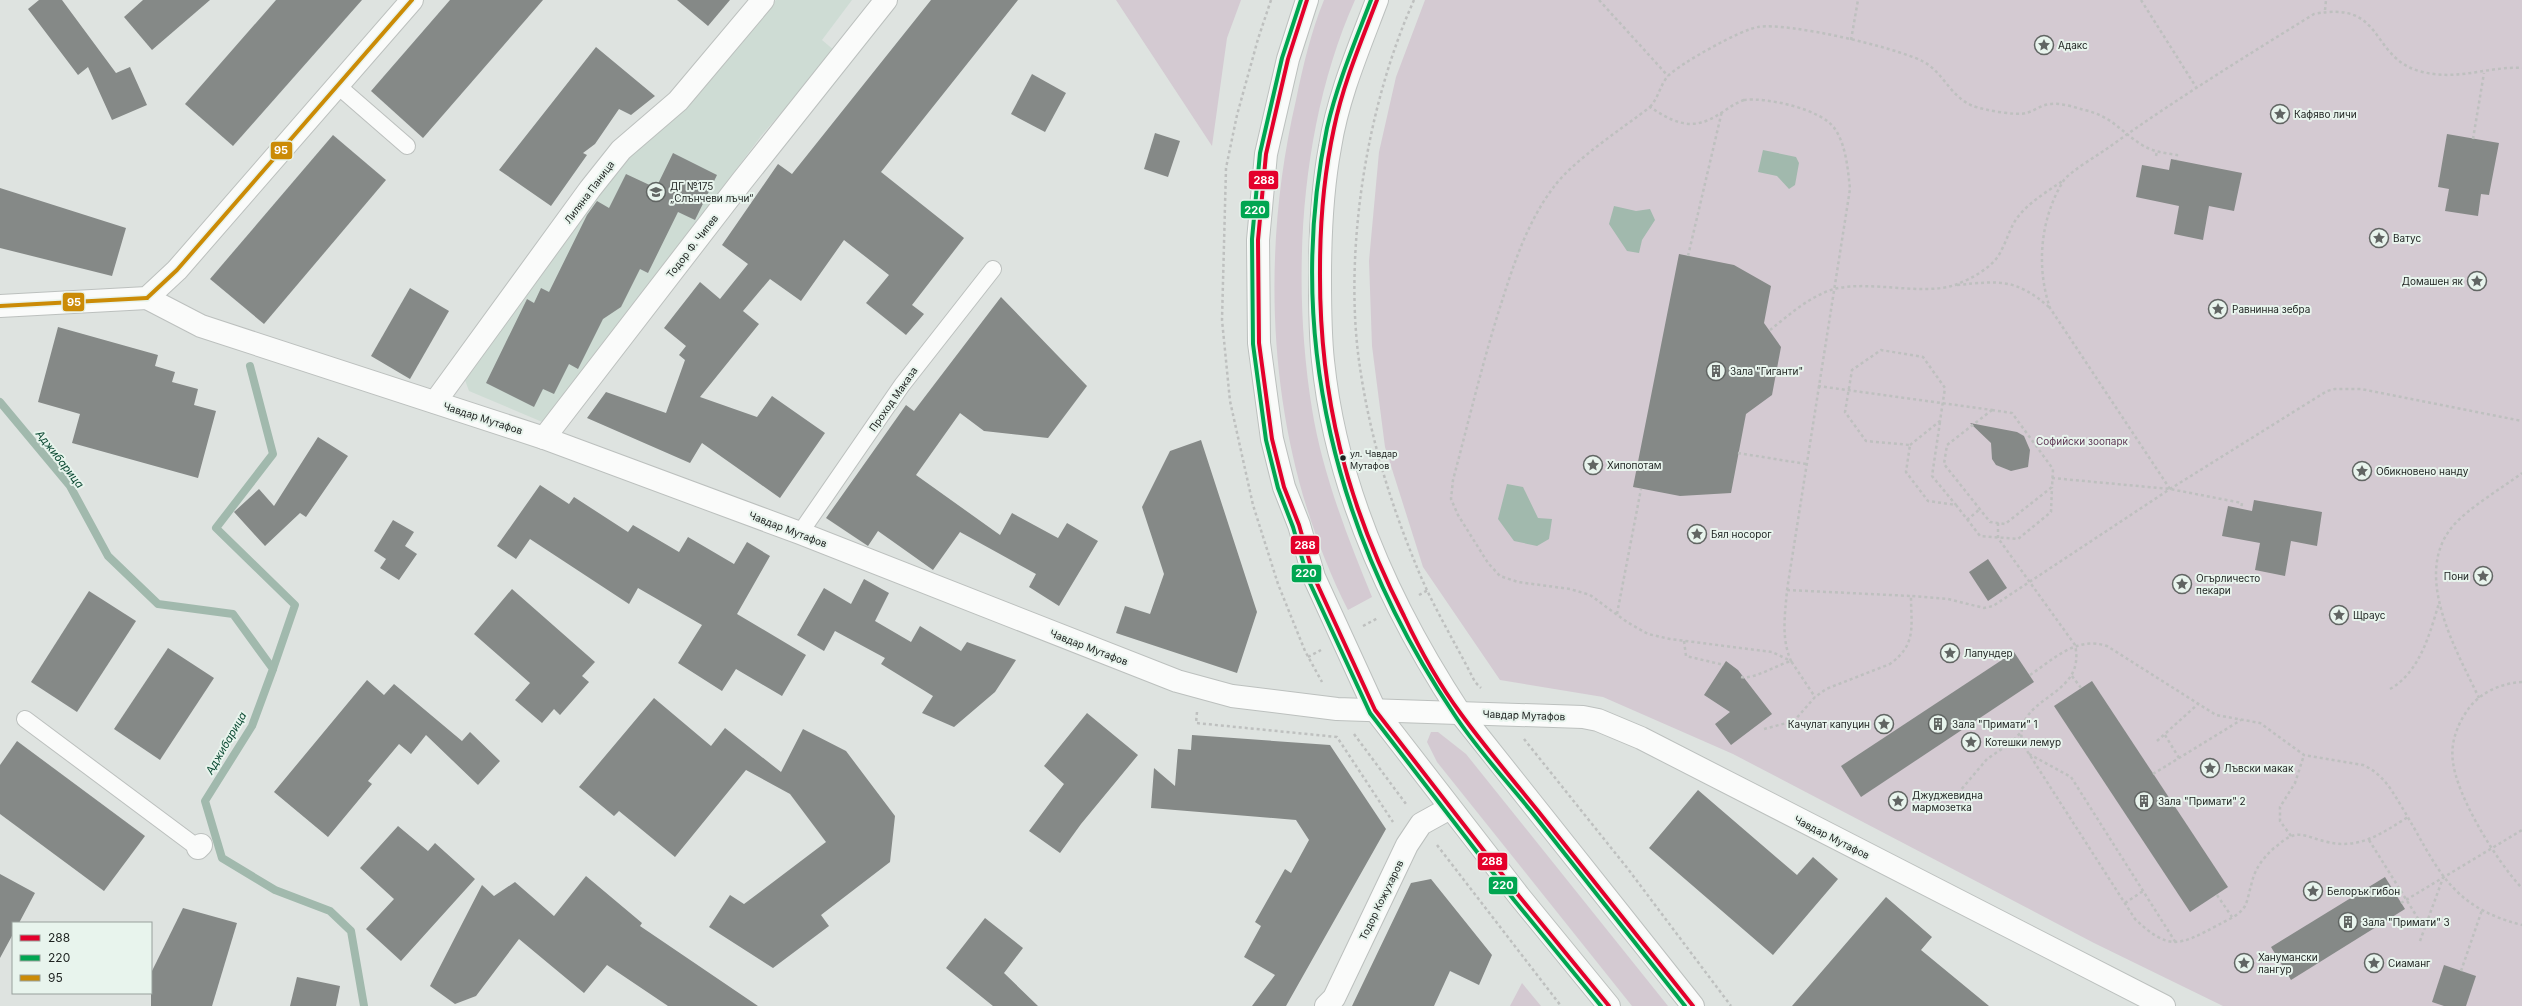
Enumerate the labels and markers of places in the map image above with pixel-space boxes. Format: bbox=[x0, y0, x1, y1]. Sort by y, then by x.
place icon: Адакс bbox=[2033, 34, 2055, 56]
place label: Адакс bbox=[2058, 39, 2088, 51]
place icon: Кафяво личи bbox=[2269, 103, 2291, 125]
place label: Кафяво личи bbox=[2294, 108, 2357, 120]
place label: ДГ №175 „Слънчеви лъчи“ bbox=[670, 180, 753, 204]
school or university icon: ДГ №175 „Слънчеви лъчи“ bbox=[645, 181, 667, 203]
place icon: Ватус bbox=[2368, 227, 2390, 249]
place label: Ватус bbox=[2393, 232, 2421, 244]
place icon: Домашен як bbox=[2466, 270, 2488, 292]
place label: Домашен як bbox=[2402, 275, 2464, 287]
place icon: Равнинна зебра bbox=[2207, 298, 2229, 320]
place label: Равнинна зебра bbox=[2232, 303, 2310, 315]
building icon: Зала "Гиганти" bbox=[1705, 360, 1727, 382]
place label: Зала "Гиганти" bbox=[1730, 365, 1803, 377]
place label: ул. Чавдар Мутафов bbox=[1350, 448, 1398, 471]
marker: ул. Чавдар Мутафов bbox=[1338, 453, 1348, 463]
place icon: Хипопотам bbox=[1582, 454, 1604, 476]
place label: Хипопотам bbox=[1607, 459, 1661, 471]
place icon: Обикновено нанду bbox=[2351, 460, 2373, 482]
place label: Обикновено нанду bbox=[2376, 465, 2469, 477]
place icon: Бял носорог bbox=[1686, 523, 1708, 545]
place label: Бял носорог bbox=[1711, 528, 1772, 540]
place icon: Пони bbox=[2472, 565, 2494, 587]
place label: Пони bbox=[2444, 570, 2469, 582]
place label: Огърличесто пекари bbox=[2196, 572, 2260, 596]
place icon: Огърличесто пекари bbox=[2171, 573, 2193, 595]
place icon: Щраус bbox=[2328, 604, 2350, 626]
place label: Щраус bbox=[2353, 609, 2386, 621]
place icon: Лапундер bbox=[1939, 642, 1961, 664]
place label: Лапундер bbox=[1964, 647, 2013, 659]
place icon: Качулат капуцин bbox=[1873, 713, 1895, 735]
building icon: Зала "Примати" 1 bbox=[1927, 713, 1949, 735]
place label: Качулат капуцин bbox=[1788, 718, 1870, 730]
place label: Зала "Примати" 1 bbox=[1952, 718, 2038, 730]
place icon: Котешки лемур bbox=[1960, 731, 1982, 753]
place label: Котешки лемур bbox=[1985, 736, 2061, 748]
place icon: Лъвски макак bbox=[2199, 757, 2221, 779]
place label: Лъвски макак bbox=[2224, 762, 2294, 774]
place label: Джуджевидна мармозетка bbox=[1912, 789, 1983, 813]
place icon: Джуджевидна мармозетка bbox=[1887, 790, 1909, 812]
building icon: Зала "Примати" 2 bbox=[2133, 790, 2155, 812]
place label: Зала "Примати" 2 bbox=[2158, 795, 2246, 807]
place icon: Белорък гибон bbox=[2302, 880, 2324, 902]
place label: Белорък гибон bbox=[2327, 885, 2400, 897]
building icon: Зала "Примати" 3 bbox=[2337, 911, 2359, 933]
place label: Зала "Примати" 3 bbox=[2362, 916, 2450, 928]
place label: Ханумански лангур bbox=[2258, 951, 2318, 975]
place icon: Ханумански лангур bbox=[2233, 952, 2255, 974]
place icon: Сиаманг bbox=[2363, 952, 2385, 974]
place label: Сиаманг bbox=[2388, 957, 2431, 969]

